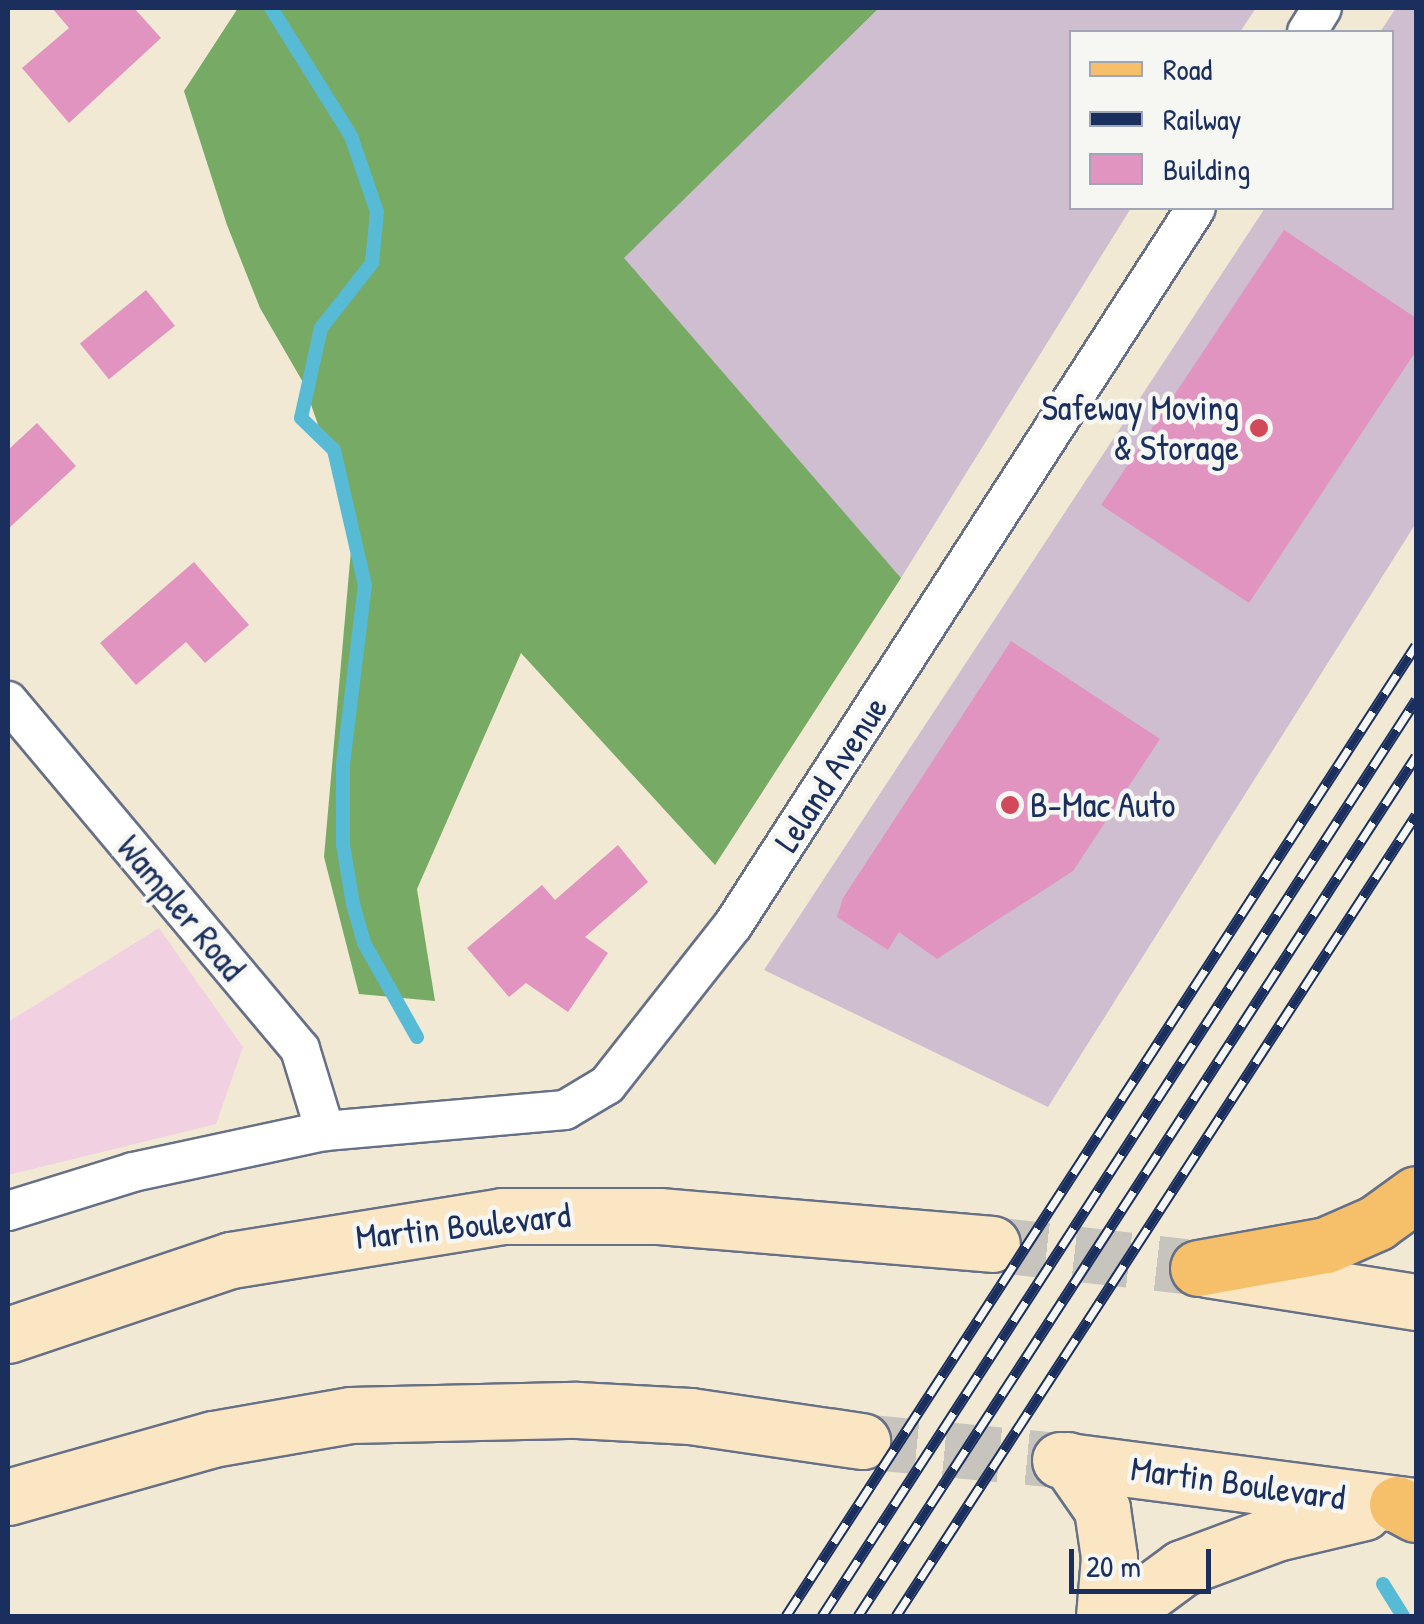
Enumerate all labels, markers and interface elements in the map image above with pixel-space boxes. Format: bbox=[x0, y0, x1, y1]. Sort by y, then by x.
legend bbox=[1069, 30, 1394, 210]
text: Road bbox=[1163, 49, 1212, 89]
text: Railway bbox=[1163, 99, 1241, 139]
text: Building bbox=[1163, 149, 1250, 189]
place label: Safeway Moving & Storage bbox=[1042, 387, 1239, 469]
marker: Safeway Moving & Storage bbox=[1248, 417, 1270, 439]
street label: Leland Avenue bbox=[765, 689, 897, 859]
place label: B-Mac Auto bbox=[1030, 784, 1175, 826]
marker: B-Mac Auto bbox=[999, 794, 1021, 816]
street label: Wampler Road bbox=[108, 827, 254, 989]
street label: Martin Boulevard bbox=[354, 1194, 572, 1258]
street label: Martin Boulevard bbox=[1128, 1447, 1348, 1519]
scale bar bbox=[1074, 1529, 1216, 1591]
text: 20 m bbox=[1086, 1546, 1141, 1586]

